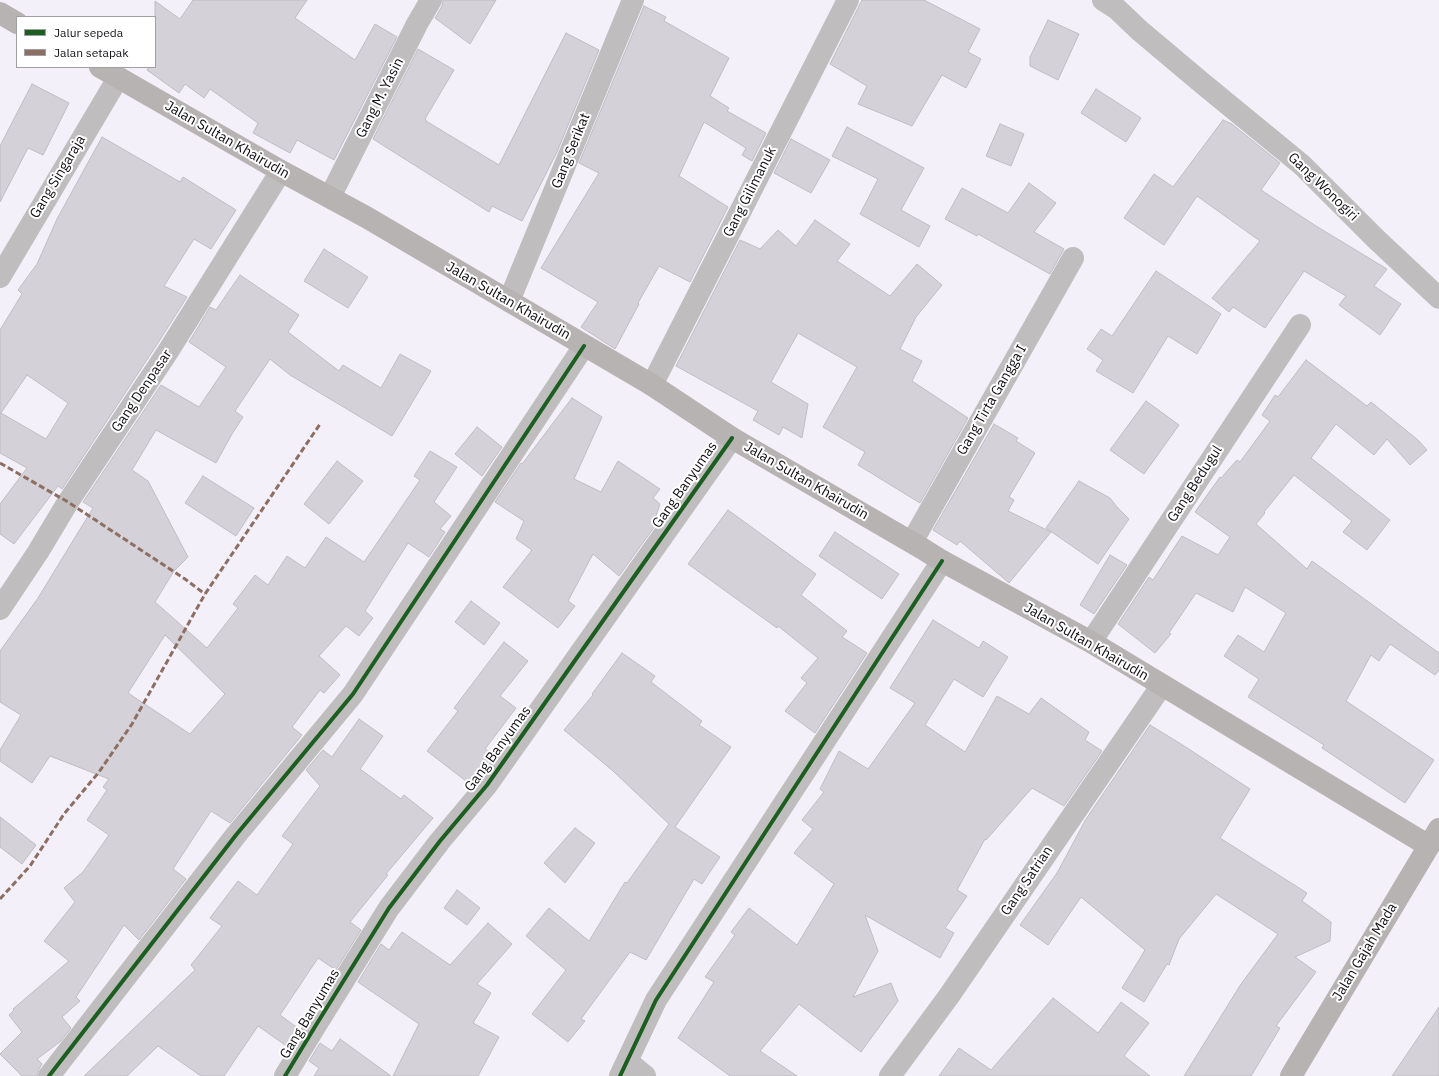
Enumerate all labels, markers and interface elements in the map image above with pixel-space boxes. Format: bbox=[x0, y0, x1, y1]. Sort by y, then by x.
legend bbox=[16, 16, 156, 68]
text: Jalur sepeda bbox=[54, 25, 123, 40]
text: Jalan setapak bbox=[54, 45, 129, 60]
street label: Gang M. Yasin bbox=[353, 55, 407, 141]
street label: Jalan Sultan Khairudin bbox=[162, 97, 292, 183]
street label: Gang Serikat bbox=[548, 111, 594, 191]
street label: Gang Singaraja bbox=[27, 132, 89, 222]
street label: Gang Gilimanuk bbox=[720, 144, 780, 240]
street label: Gang Wonogiri bbox=[1284, 149, 1362, 225]
street label: Jalan Sultan Khairudin bbox=[443, 258, 573, 344]
street label: Gang Tirta Gangga I bbox=[954, 342, 1030, 458]
street label: Gang Denpasar bbox=[108, 347, 176, 435]
street label: Jalan Sultan Khairudin bbox=[741, 438, 871, 524]
street label: Gang Banyumas bbox=[649, 439, 721, 531]
street label: Gang Bedugul bbox=[1164, 443, 1226, 525]
street label: Jalan Sultan Khairudin bbox=[1021, 599, 1151, 685]
street label: Gang Banyumas bbox=[461, 703, 535, 795]
street label: Gang Satrian bbox=[998, 843, 1056, 919]
street label: Jalan Gajah Mada bbox=[1329, 900, 1401, 1004]
street label: Gang Banyumas bbox=[277, 966, 343, 1062]

